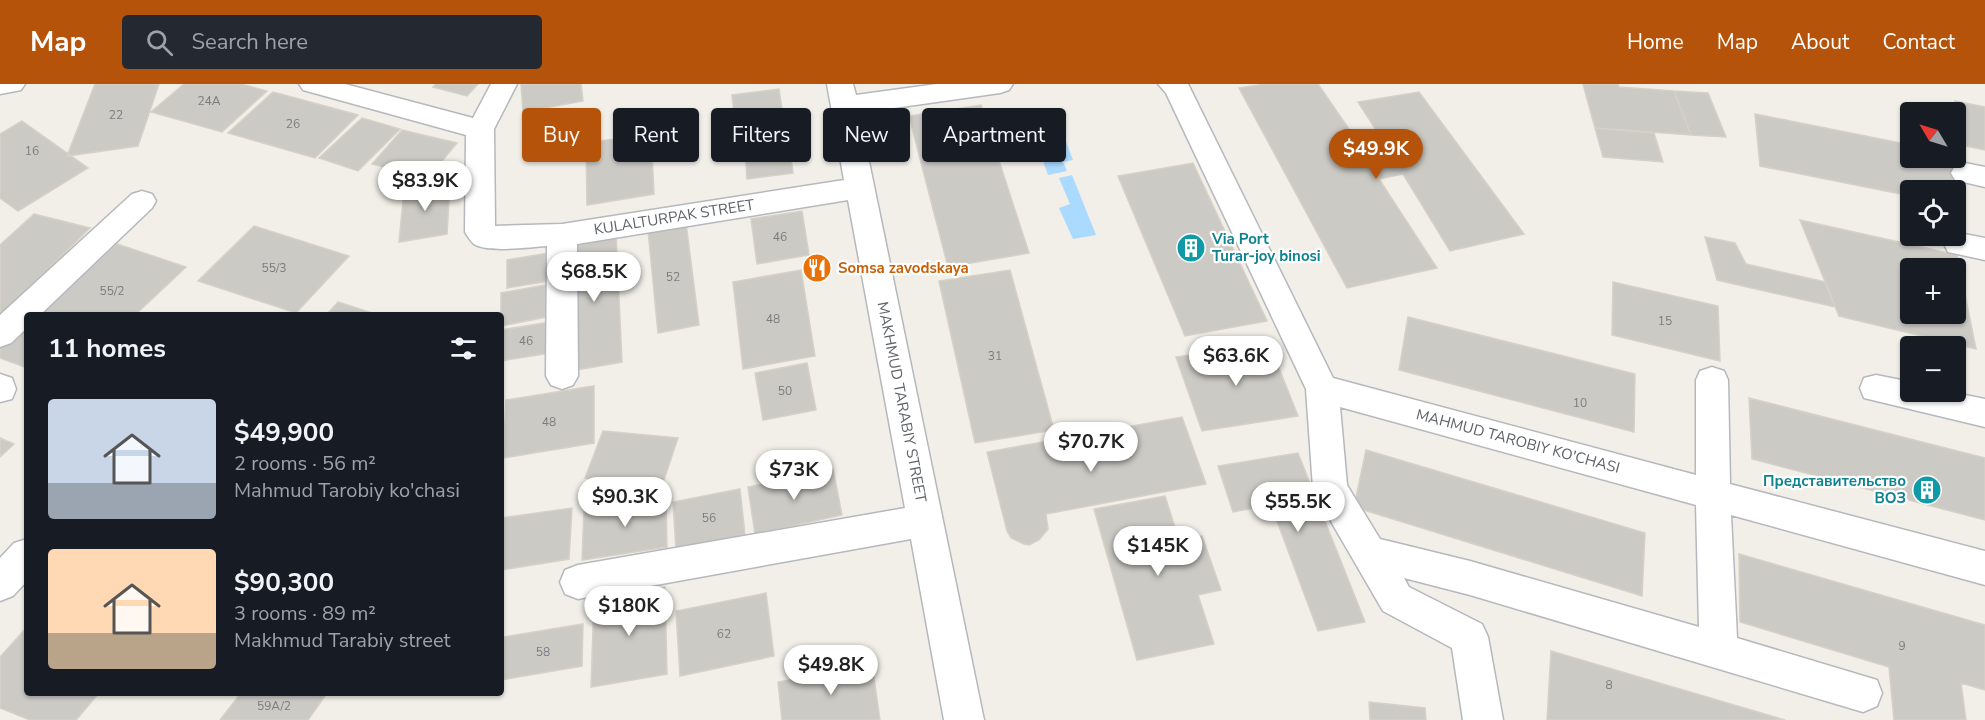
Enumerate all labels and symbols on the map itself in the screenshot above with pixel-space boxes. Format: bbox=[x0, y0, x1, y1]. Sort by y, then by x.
house number: 24A bbox=[197, 93, 221, 109]
north arrow bbox=[1900, 102, 1966, 168]
house number: 22 bbox=[109, 107, 123, 123]
house number: 26 bbox=[286, 116, 300, 132]
pin: $49.9K bbox=[1327, 129, 1425, 180]
house number: 16 bbox=[25, 143, 39, 159]
pin: $83.9K bbox=[376, 161, 474, 212]
street label: KULALTURPAK STREET bbox=[592, 194, 756, 240]
house number: 46 bbox=[773, 229, 787, 245]
place label: Via Port Turar-joy binosi bbox=[1211, 229, 1321, 266]
building icon: Via Port Turar-joy binosi bbox=[1175, 232, 1207, 264]
pin: $68.5K bbox=[545, 252, 643, 303]
restaurant icon: Somsa zavodskaya bbox=[801, 252, 833, 284]
place label: Somsa zavodskaya bbox=[838, 258, 969, 278]
house number: 55/3 bbox=[262, 260, 287, 276]
house number: 52 bbox=[666, 269, 680, 285]
house number: 55/2 bbox=[100, 283, 125, 299]
street label: MAKHMUD TARABIY STREET bbox=[873, 300, 931, 504]
house number: 48 bbox=[766, 311, 780, 327]
house number: 15 bbox=[1658, 313, 1672, 329]
house number: 46 bbox=[519, 333, 533, 349]
pin: $63.6K bbox=[1187, 336, 1285, 387]
house number: 31 bbox=[988, 348, 1002, 364]
house number: 50 bbox=[778, 383, 792, 399]
house number: 10 bbox=[1573, 395, 1587, 411]
street label: MAHMUD TAROBIY KO'CHASI bbox=[1414, 404, 1622, 478]
house number: 48 bbox=[542, 414, 556, 430]
pin: $70.7K bbox=[1042, 422, 1140, 473]
pin: $73K bbox=[758, 450, 830, 501]
place label: Представительство ВОЗ bbox=[1763, 471, 1906, 508]
building icon: Представительство ВОЗ bbox=[1911, 474, 1943, 506]
pin: $90.3K bbox=[576, 477, 674, 528]
pin: $55.5K bbox=[1249, 482, 1347, 533]
house number: 56 bbox=[702, 510, 716, 526]
pin: $145K bbox=[1116, 526, 1200, 577]
pin: $180K bbox=[587, 586, 671, 637]
house number: 62 bbox=[717, 626, 731, 642]
house number: 9 bbox=[1898, 638, 1906, 654]
house number: 58 bbox=[536, 644, 550, 660]
pin: $49.8K bbox=[782, 645, 880, 696]
house number: 8 bbox=[1605, 677, 1613, 693]
house number: 59A/2 bbox=[257, 698, 291, 714]

